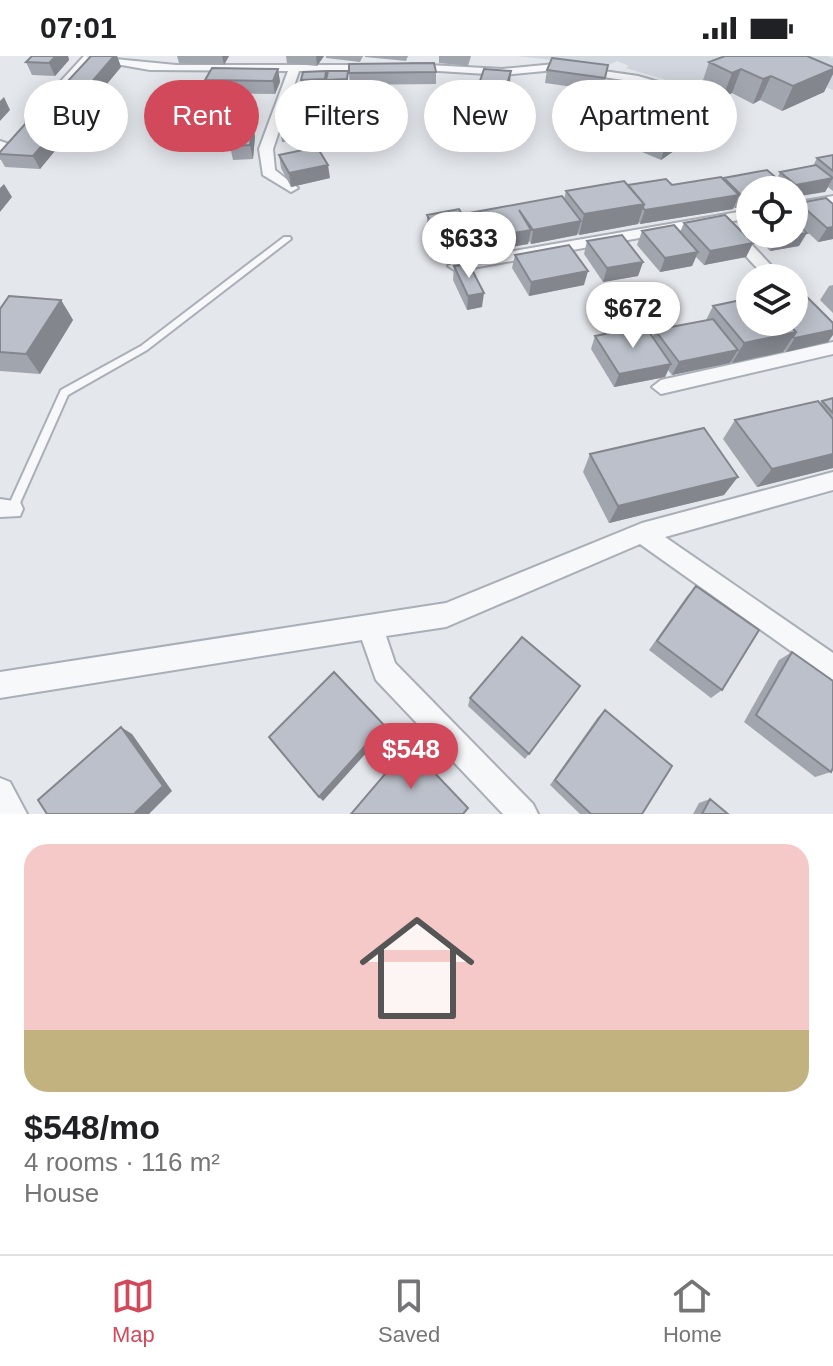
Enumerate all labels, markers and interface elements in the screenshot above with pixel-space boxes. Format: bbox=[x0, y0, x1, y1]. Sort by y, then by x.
text: 07:01 bbox=[40, 11, 117, 44]
chip: Buy bbox=[24, 80, 128, 152]
chip: Rent bbox=[144, 80, 259, 152]
chip: Filters bbox=[275, 80, 408, 152]
chip: New bbox=[424, 80, 536, 152]
chip: Apartment bbox=[552, 80, 737, 152]
map controls bbox=[736, 176, 808, 336]
button: locate bbox=[736, 176, 808, 248]
pin: $633 bbox=[422, 212, 516, 280]
text: $633 bbox=[440, 223, 498, 253]
button: layers bbox=[736, 264, 808, 336]
pin: $672 bbox=[586, 282, 680, 350]
text: $672 bbox=[604, 293, 662, 323]
pin: $548 bbox=[364, 723, 458, 791]
text: $548 bbox=[382, 734, 440, 764]
icon: home bbox=[345, 896, 489, 1040]
text: $548/mo bbox=[24, 1108, 160, 1146]
text: 4 rooms · 116 m² bbox=[24, 1147, 220, 1177]
text: House bbox=[24, 1178, 99, 1208]
tab: Map bbox=[111, 1274, 155, 1348]
tab: Saved bbox=[378, 1274, 440, 1348]
tab: Home bbox=[663, 1274, 722, 1348]

